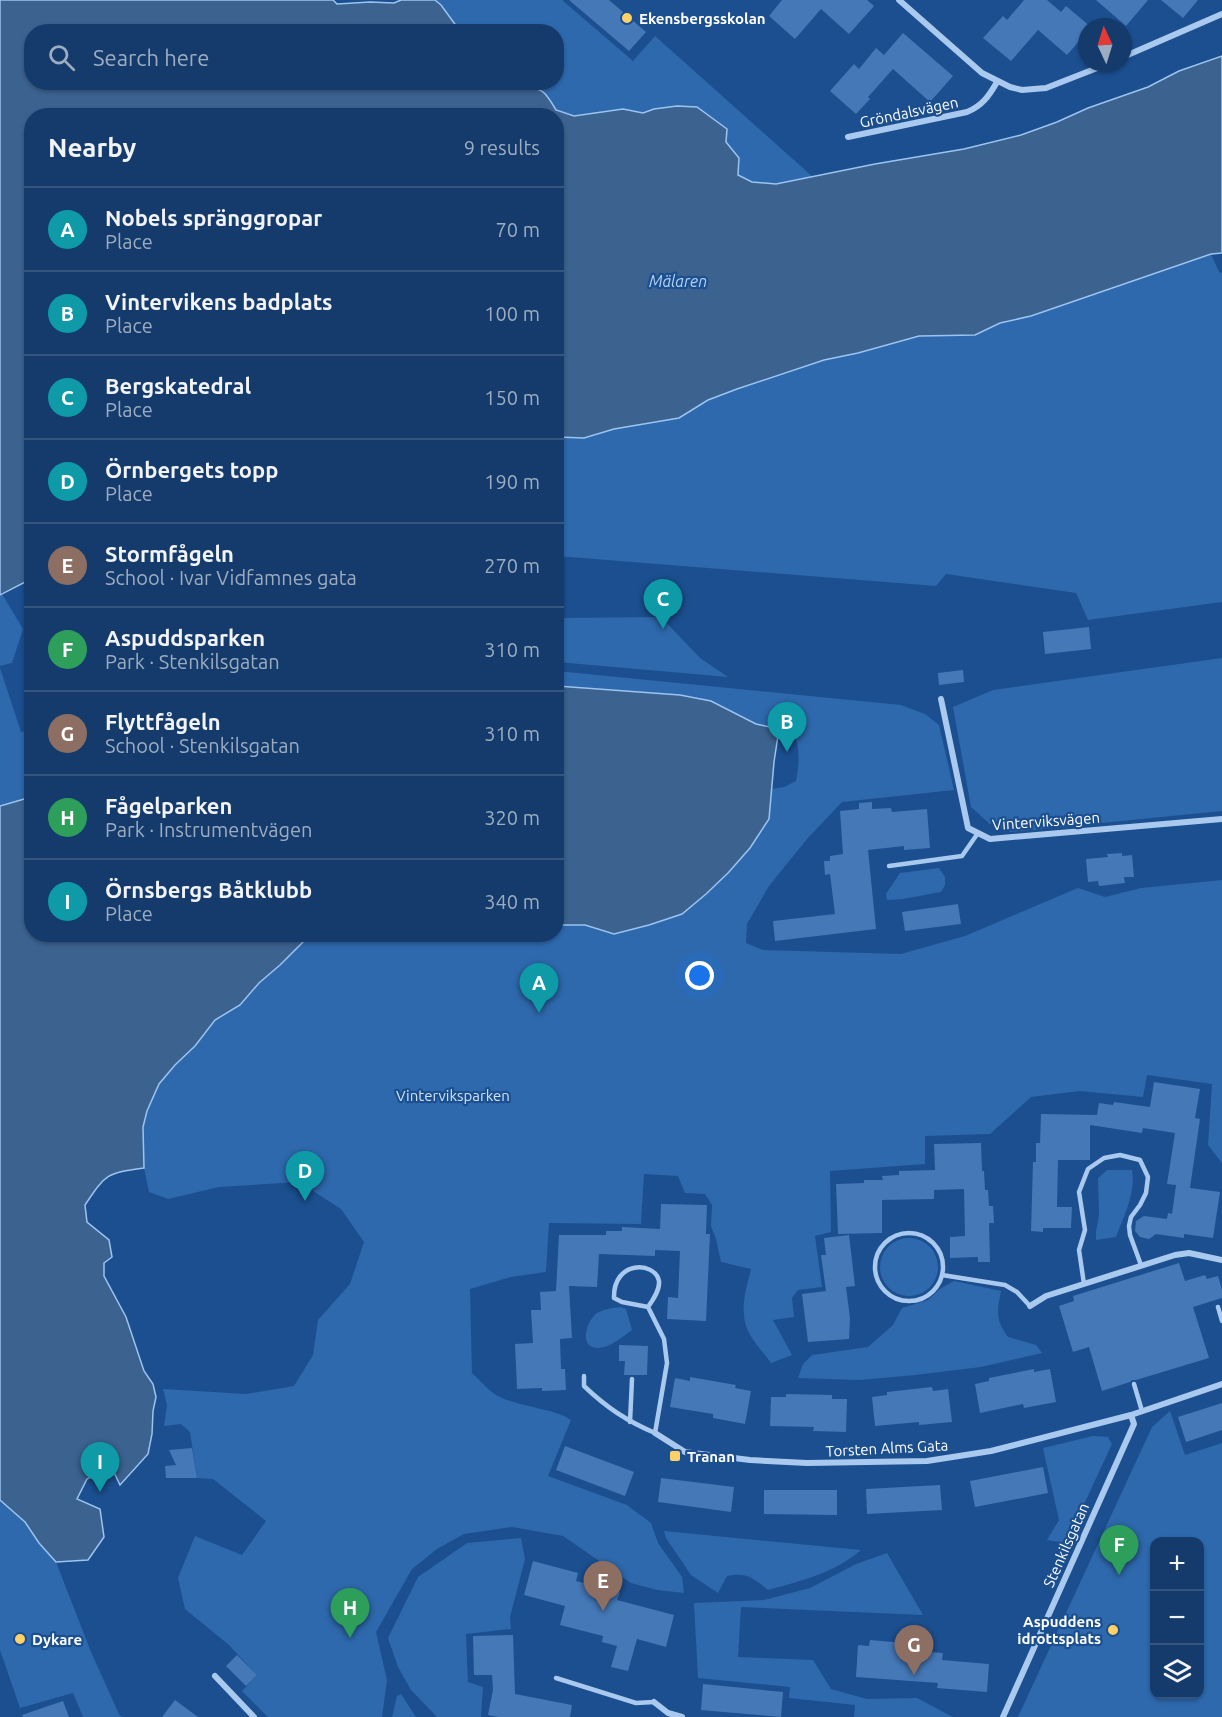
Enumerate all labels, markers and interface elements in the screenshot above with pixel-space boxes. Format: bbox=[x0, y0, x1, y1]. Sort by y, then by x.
place label: Ekensbergsskolan bbox=[639, 10, 766, 27]
marker: Ekensbergsskolan bbox=[620, 11, 634, 25]
north arrow bbox=[1078, 18, 1132, 72]
search box bbox=[24, 24, 564, 90]
icon: search bbox=[45, 41, 78, 74]
text: Search here bbox=[93, 45, 209, 70]
street label: Gröndalsvägen bbox=[858, 93, 960, 131]
text: Nearby bbox=[48, 133, 136, 162]
text: 9 results bbox=[464, 136, 540, 159]
text: Nobels spränggropar bbox=[105, 205, 322, 230]
text: A bbox=[60, 218, 75, 241]
text: 70 m bbox=[496, 218, 540, 241]
text: Place bbox=[105, 230, 153, 253]
water label: Mälaren bbox=[649, 272, 707, 290]
text: Vintervikens badplats bbox=[105, 289, 333, 314]
text: B bbox=[61, 302, 74, 325]
text: 100 m bbox=[484, 302, 540, 325]
text: Place bbox=[105, 314, 153, 337]
text: Bergskatedral bbox=[105, 373, 251, 398]
text: C bbox=[61, 386, 74, 409]
text: 150 m bbox=[484, 386, 540, 409]
text: Place bbox=[105, 398, 153, 421]
text: Örnbergets topp bbox=[105, 457, 278, 482]
text: D bbox=[60, 470, 75, 493]
text: 190 m bbox=[484, 470, 540, 493]
text: Place bbox=[105, 482, 153, 505]
text: Stormfågeln bbox=[105, 541, 234, 566]
text: E bbox=[62, 554, 73, 577]
text: 270 m bbox=[484, 554, 540, 577]
text: School · Ivar Vidfamnes gata bbox=[105, 566, 357, 589]
pin: C bbox=[644, 580, 682, 629]
text: Aspuddsparken bbox=[105, 625, 265, 650]
text: F bbox=[62, 638, 73, 661]
text: 310 m bbox=[484, 638, 540, 661]
text: Park · Stenkilsgatan bbox=[105, 650, 280, 673]
pin: B bbox=[768, 702, 806, 752]
text: Flyttfågeln bbox=[105, 709, 221, 734]
text: G bbox=[61, 722, 74, 745]
text: 310 m bbox=[484, 722, 540, 745]
text: School · Stenkilsgatan bbox=[105, 734, 300, 757]
text: Fågelparken bbox=[105, 793, 232, 818]
text: H bbox=[60, 806, 75, 829]
text: 320 m bbox=[484, 806, 540, 829]
street label: Vinterviksvägen bbox=[992, 809, 1100, 833]
text: Park · Instrumentvägen bbox=[105, 818, 312, 841]
text: Örnsbergs Båtklubb bbox=[105, 877, 312, 902]
text: I bbox=[64, 890, 71, 913]
text: 340 m bbox=[484, 890, 540, 913]
text: Place bbox=[105, 902, 153, 925]
your location bbox=[685, 961, 714, 990]
pin: A bbox=[520, 964, 558, 1013]
park label: Vinterviksparken bbox=[396, 1087, 510, 1104]
pin: D bbox=[286, 1152, 324, 1201]
street label: Torsten Alms Gata bbox=[825, 1436, 949, 1460]
pin: I bbox=[80, 1442, 120, 1492]
place label: Tranan bbox=[687, 1448, 735, 1465]
marker: Tranan bbox=[668, 1449, 682, 1463]
street label: Stenkilsgatan bbox=[1040, 1500, 1092, 1590]
pin: F bbox=[1100, 1526, 1138, 1575]
map controls bbox=[1150, 1537, 1204, 1699]
button: + bbox=[1150, 1537, 1204, 1591]
pin: E bbox=[584, 1562, 622, 1611]
pin: H bbox=[330, 1588, 370, 1638]
button: − bbox=[1150, 1591, 1204, 1645]
place label: Aspuddens idrottsplats bbox=[1017, 1613, 1101, 1647]
marker: Aspuddens idrottsplats bbox=[1106, 1623, 1120, 1637]
pin: G bbox=[894, 1626, 934, 1675]
place label: Dykare bbox=[32, 1631, 82, 1648]
marker: Dykare bbox=[13, 1632, 27, 1646]
button: layers bbox=[1150, 1645, 1204, 1699]

